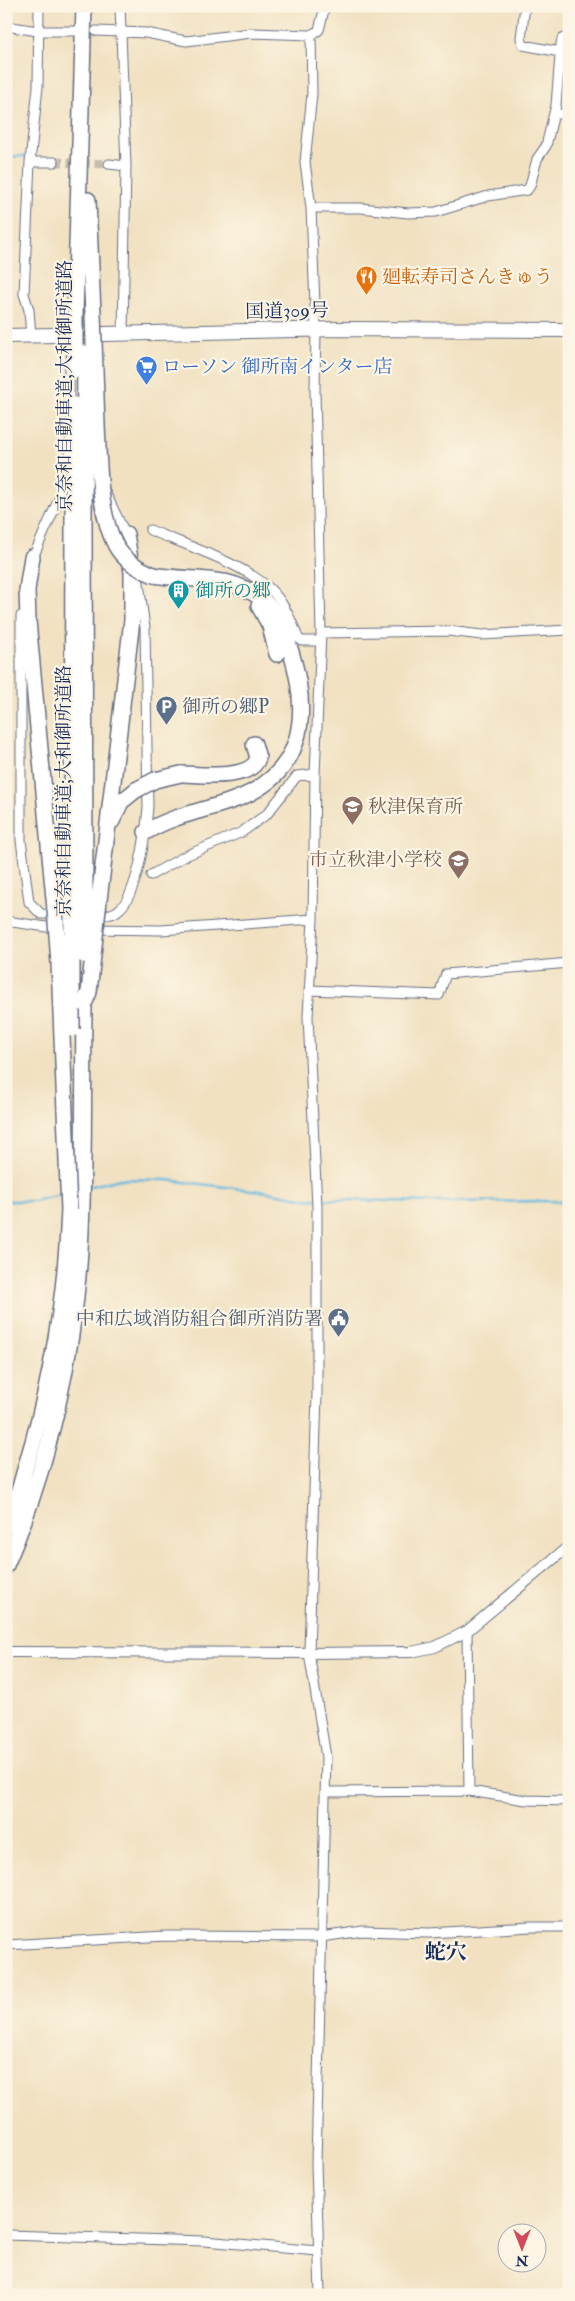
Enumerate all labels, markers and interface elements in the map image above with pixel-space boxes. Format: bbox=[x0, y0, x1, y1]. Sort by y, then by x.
street label: 京奈和自動車道;大和御所道路 bbox=[53, 260, 77, 512]
restaurant icon: 廻転寿司さんきゅう bbox=[354, 265, 378, 296]
place label: 廻転寿司さんきゅう bbox=[382, 265, 553, 289]
street label: 国道309号 bbox=[245, 298, 329, 324]
supermarket icon: ローソン 御所南インター店 bbox=[134, 355, 158, 386]
place label: ローソン 御所南インター店 bbox=[162, 355, 392, 379]
building icon: 御所の郷 bbox=[167, 579, 191, 610]
place label: 御所の郷 bbox=[195, 579, 271, 603]
street label: 京奈和自動車道;大和御所道路 bbox=[52, 665, 76, 917]
parking icon: 御所の郷P bbox=[154, 695, 178, 726]
place label: 御所の郷P bbox=[182, 695, 269, 719]
school or university icon: 秋津保育所 bbox=[340, 795, 364, 826]
place label: 秋津保育所 bbox=[368, 795, 463, 819]
place label: 市立秋津小学校 bbox=[309, 848, 442, 872]
school or university icon: 市立秋津小学校 bbox=[446, 848, 470, 879]
place label: 中和広域消防組合御所消防署 bbox=[76, 1307, 323, 1331]
public building icon: 中和広域消防組合御所消防署 bbox=[327, 1307, 351, 1338]
district label: 蛇穴 bbox=[425, 1939, 467, 1966]
north arrow bbox=[498, 2224, 548, 2274]
text: N bbox=[515, 2252, 529, 2269]

